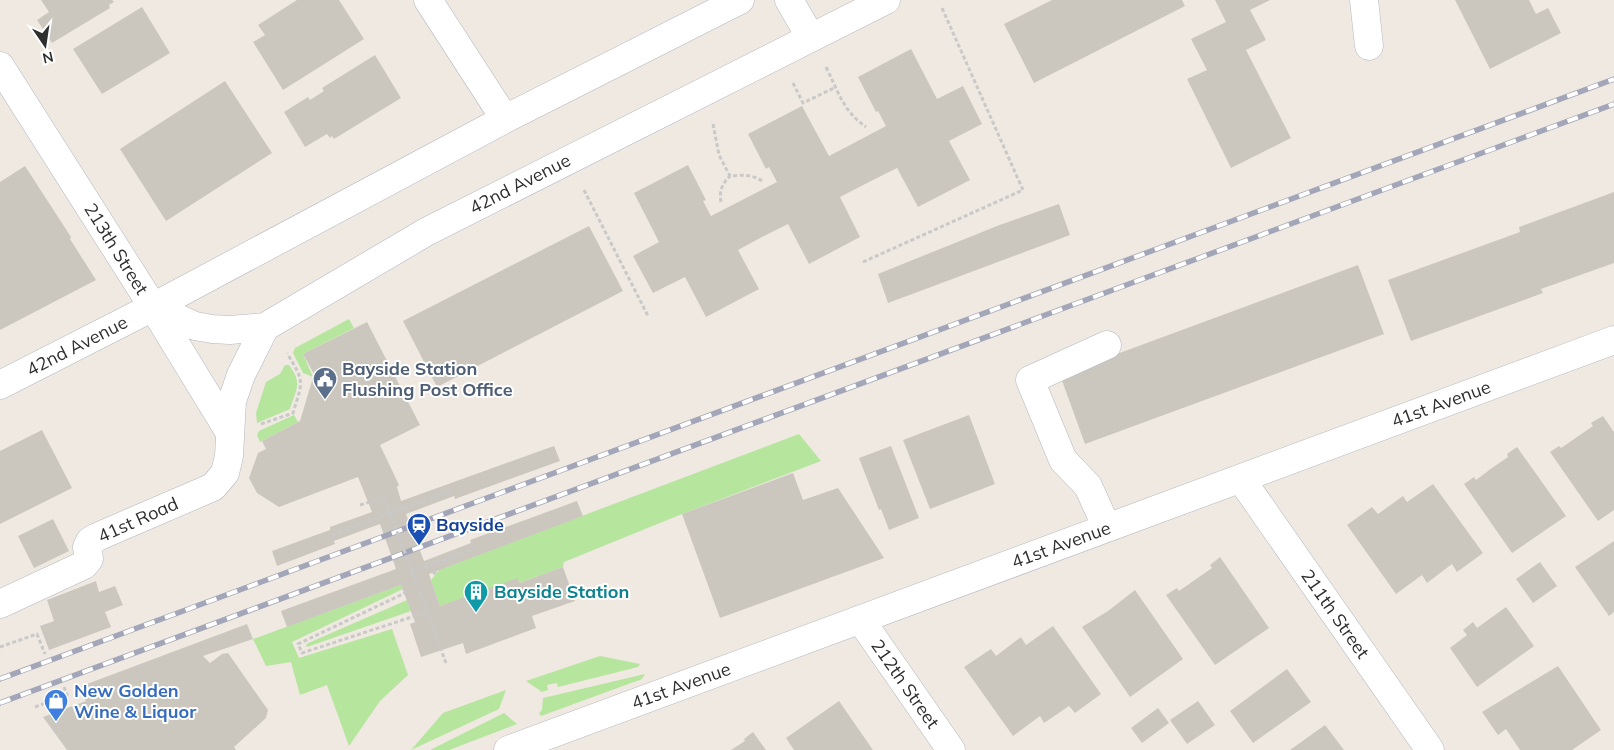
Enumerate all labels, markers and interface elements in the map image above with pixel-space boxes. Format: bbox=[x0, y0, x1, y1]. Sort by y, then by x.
north arrow bbox=[20, 20, 70, 70]
text: N bbox=[41, 48, 55, 68]
street label: 42nd Avenue bbox=[465, 148, 574, 219]
street label: 213th Street bbox=[79, 199, 154, 299]
street label: 42nd Avenue bbox=[22, 310, 131, 381]
place label: Bayside Station Flushing Post Office bbox=[342, 357, 513, 401]
public building icon: Bayside Station Flushing Post Office bbox=[312, 366, 338, 400]
street label: 41st Avenue bbox=[1388, 375, 1494, 432]
street label: 41st Road bbox=[94, 492, 182, 547]
station icon: Bayside bbox=[406, 512, 432, 546]
place label: Bayside bbox=[436, 513, 504, 536]
street label: 41st Avenue bbox=[1008, 516, 1114, 573]
street label: 211th Street bbox=[1296, 565, 1375, 663]
building icon: Bayside Station bbox=[463, 579, 489, 613]
place label: Bayside Station bbox=[494, 580, 629, 603]
street label: 212th Street bbox=[866, 635, 945, 733]
street label: 41st Avenue bbox=[628, 657, 734, 714]
place label: New Golden Wine & Liquor bbox=[74, 679, 197, 723]
shop icon: New Golden Wine & Liquor bbox=[43, 688, 69, 722]

